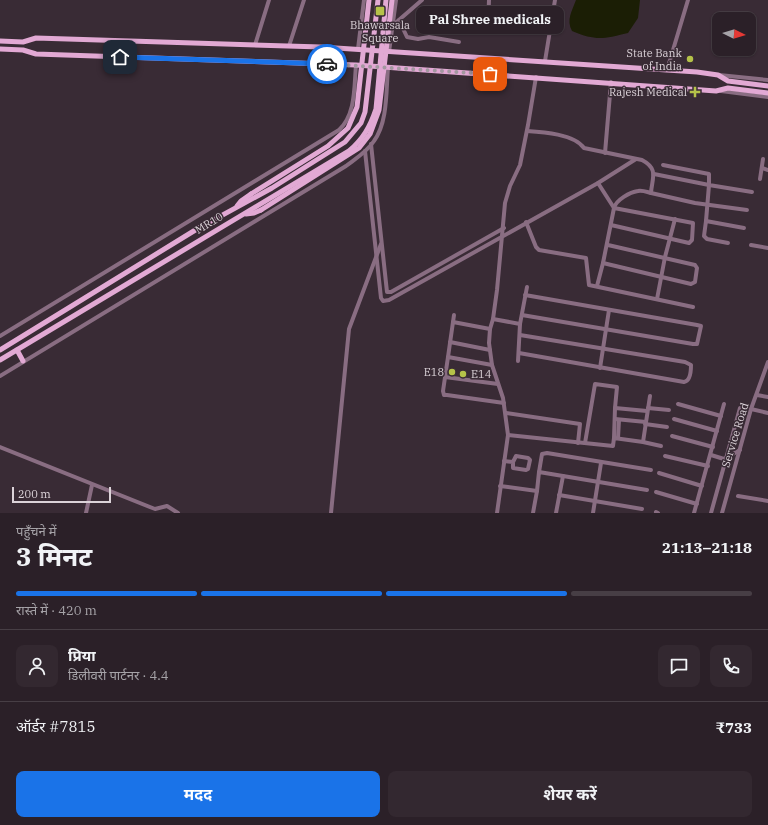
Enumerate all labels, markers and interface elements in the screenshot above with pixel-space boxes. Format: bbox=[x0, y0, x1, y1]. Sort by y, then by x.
marker: Bhawarsala Square bbox=[374, 5, 386, 17]
callout: Pal Shree medicals bbox=[416, 6, 564, 34]
text: Pal Shree medicals bbox=[429, 11, 551, 28]
north arrow bbox=[712, 12, 756, 56]
map controls bbox=[712, 12, 756, 56]
place label: Bhawarsala Square bbox=[350, 18, 410, 45]
pin bbox=[103, 40, 137, 74]
courier bbox=[307, 44, 347, 84]
icon: home bbox=[109, 46, 131, 68]
place label: State Bank of India bbox=[627, 46, 683, 73]
icon: car bbox=[316, 53, 338, 75]
marker: State Bank of India bbox=[685, 54, 695, 64]
pin bbox=[473, 57, 507, 91]
icon: bag bbox=[479, 63, 501, 85]
place label: Rajesh Medical bbox=[609, 85, 687, 99]
marker: Rajesh Medical bbox=[690, 87, 700, 97]
street label: MR10 bbox=[192, 209, 226, 237]
place label: E18 bbox=[424, 365, 444, 379]
marker: E18 bbox=[447, 367, 457, 377]
place label: E14 bbox=[471, 367, 492, 381]
marker: E14 bbox=[458, 369, 468, 379]
street label: Service Road bbox=[718, 401, 752, 469]
scale bar bbox=[12, 485, 111, 504]
text: 200 m bbox=[18, 487, 51, 501]
text: पहुँचने में bbox=[16, 523, 57, 540]
text: 21:13–21:18 bbox=[662, 538, 752, 557]
text: 3 मिनट bbox=[16, 539, 92, 573]
text: रास्ते में · 420 m bbox=[16, 602, 97, 619]
button: person bbox=[16, 645, 58, 687]
button: chat bbox=[658, 645, 700, 687]
button: phone bbox=[710, 645, 752, 687]
text: प्रिया bbox=[68, 646, 96, 665]
text: डिलीवरी पार्टनर · 4.4 bbox=[68, 667, 169, 684]
text: ऑर्डर #7815 bbox=[16, 717, 95, 736]
text: ₹733 bbox=[715, 718, 752, 737]
button: मदद bbox=[16, 771, 380, 817]
button: शेयर करें bbox=[388, 771, 752, 817]

